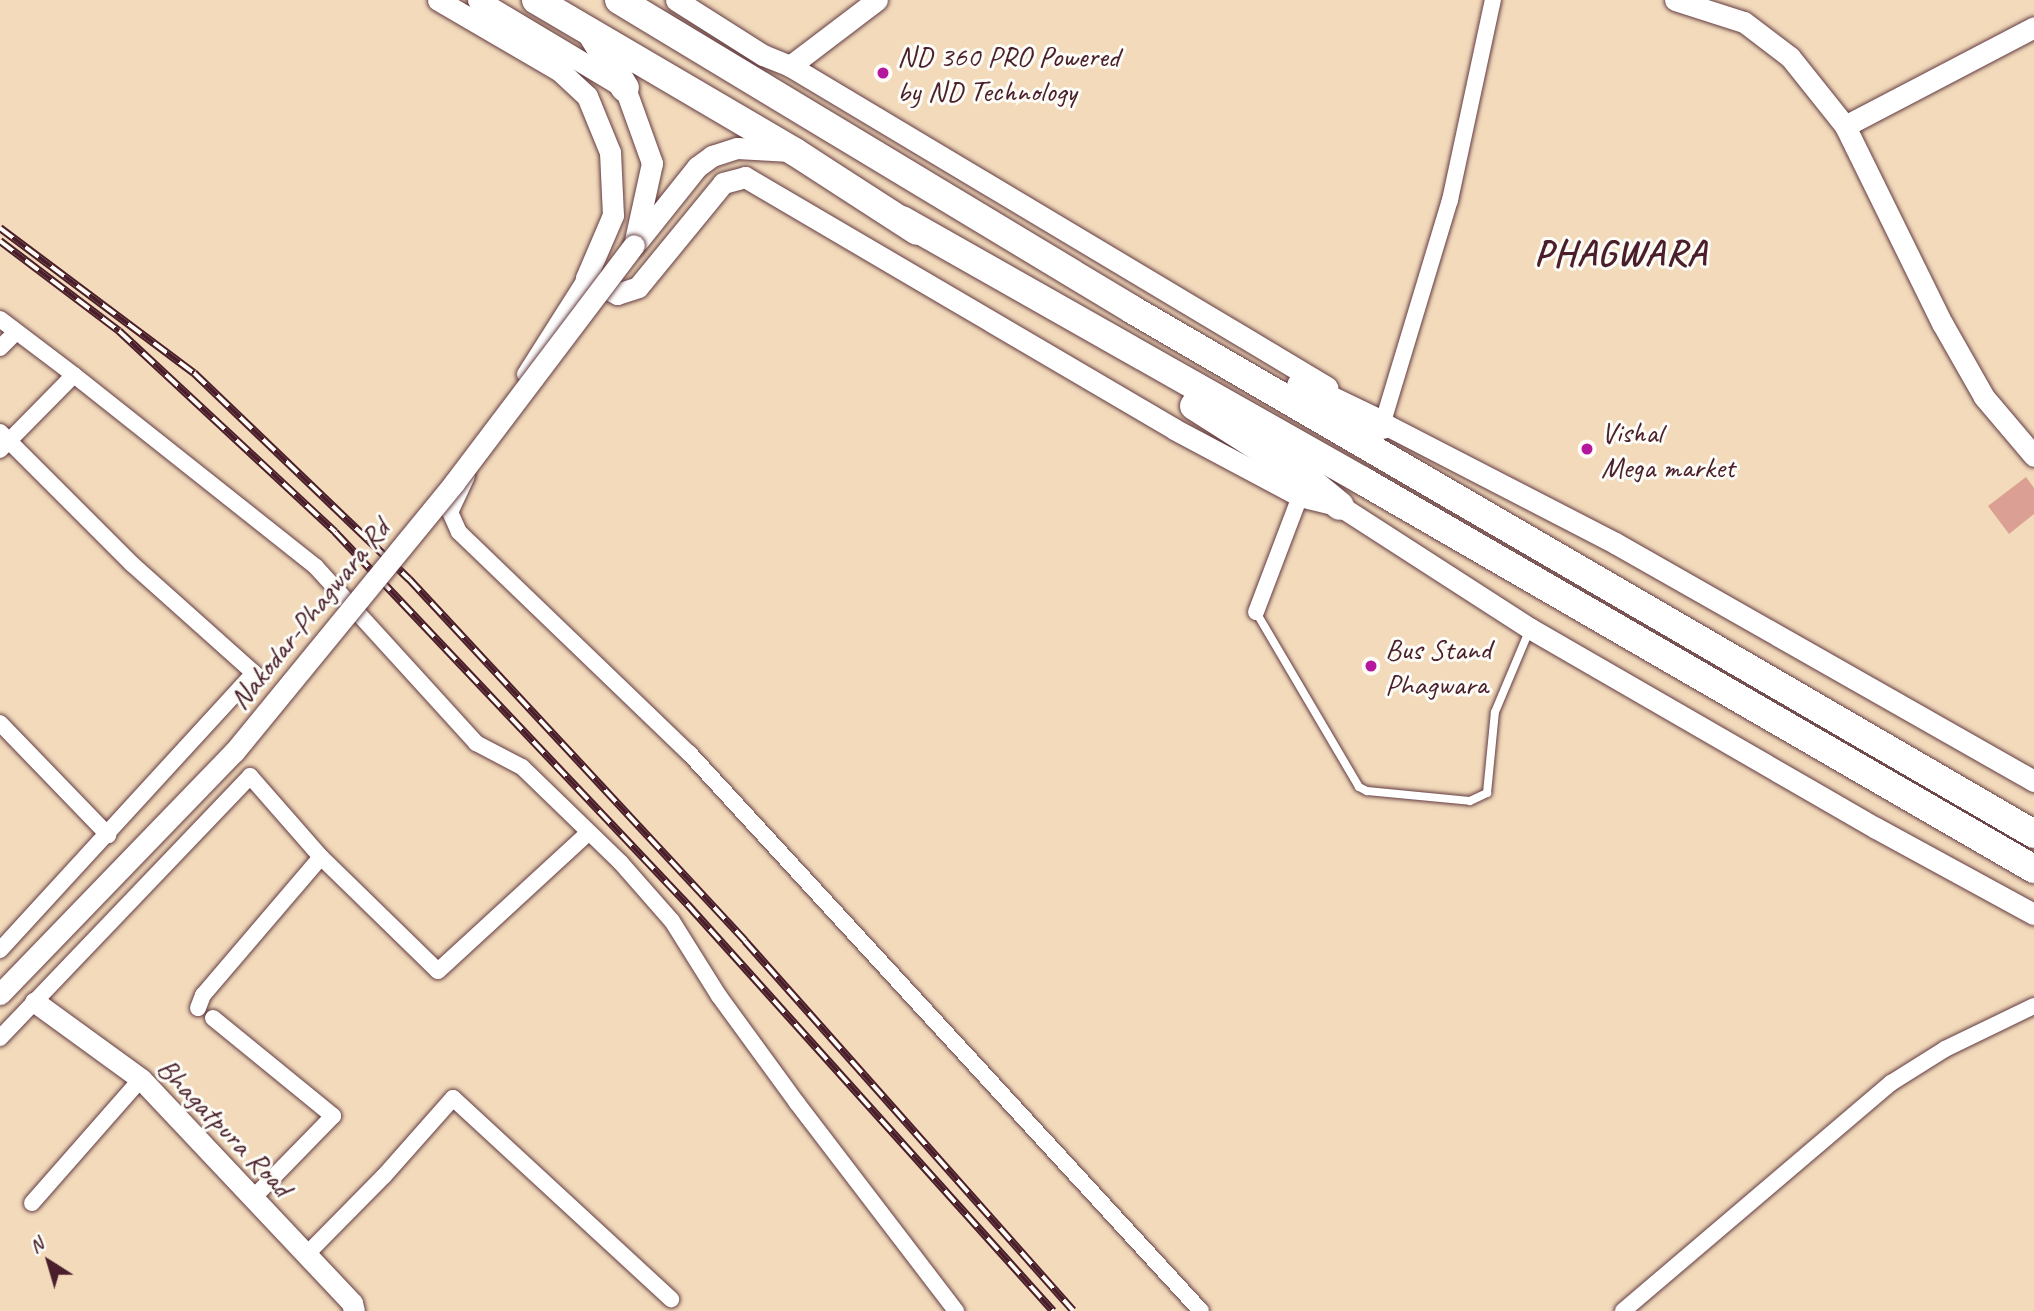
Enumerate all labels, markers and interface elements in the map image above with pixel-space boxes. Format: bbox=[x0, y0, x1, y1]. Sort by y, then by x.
place label: ND 360 PRO Powered by ND Technology bbox=[897, 38, 1119, 108]
marker: ND 360 PRO Powered by ND Technology bbox=[875, 65, 891, 81]
district label: PHAGWARA bbox=[1535, 231, 1707, 275]
place label: Vishal Mega market bbox=[1601, 414, 1734, 484]
marker: Vishal Mega market bbox=[1579, 441, 1595, 457]
street label: Nakodar-Phagwara Rd bbox=[221, 511, 397, 717]
place label: Bus Stand Phagwara bbox=[1385, 631, 1493, 702]
marker: Bus Stand Phagwara bbox=[1363, 658, 1379, 674]
street label: Bhagatpura Road bbox=[150, 1050, 300, 1204]
north arrow bbox=[14, 1227, 84, 1297]
text: N bbox=[24, 1232, 48, 1258]

